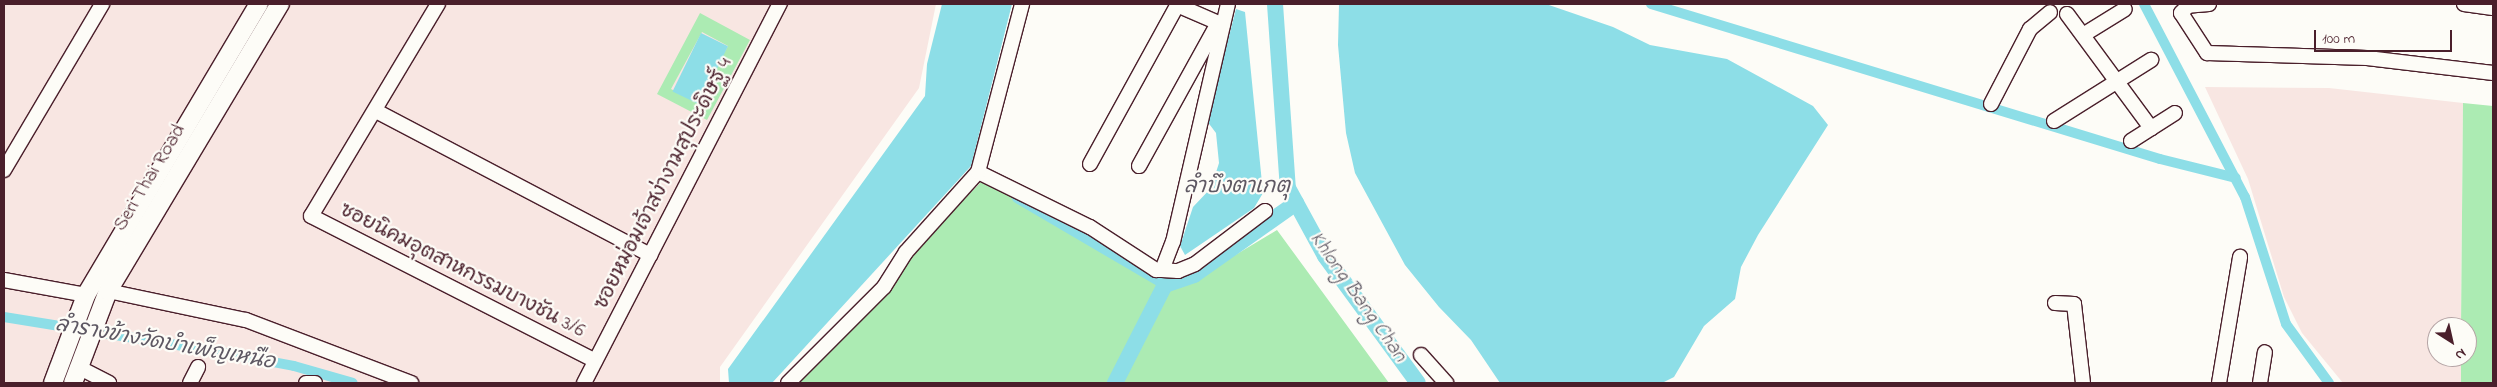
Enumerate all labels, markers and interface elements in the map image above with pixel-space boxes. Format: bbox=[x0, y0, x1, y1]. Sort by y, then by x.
scale bar bbox=[2317, 20, 2454, 52]
text: 100 m bbox=[2322, 28, 2355, 50]
street label: ซอยหม่อมเจ้าสง่างามสุประดิษฐ์ 4 bbox=[590, 54, 738, 314]
street label: Seri Thai Road bbox=[109, 120, 191, 236]
water label: ลำบึงตาเกตุ bbox=[1184, 174, 1290, 200]
street label: ซอยนิคมอุตสาหกรรมบางชัน 3/6 bbox=[335, 199, 589, 343]
water label: Khlong Bang Chan bbox=[1304, 227, 1412, 367]
water label: ลำรางข้างวัดบำเพ็ญเหนือ bbox=[53, 312, 277, 376]
north arrow bbox=[2427, 317, 2477, 367]
text: N bbox=[2450, 343, 2470, 365]

